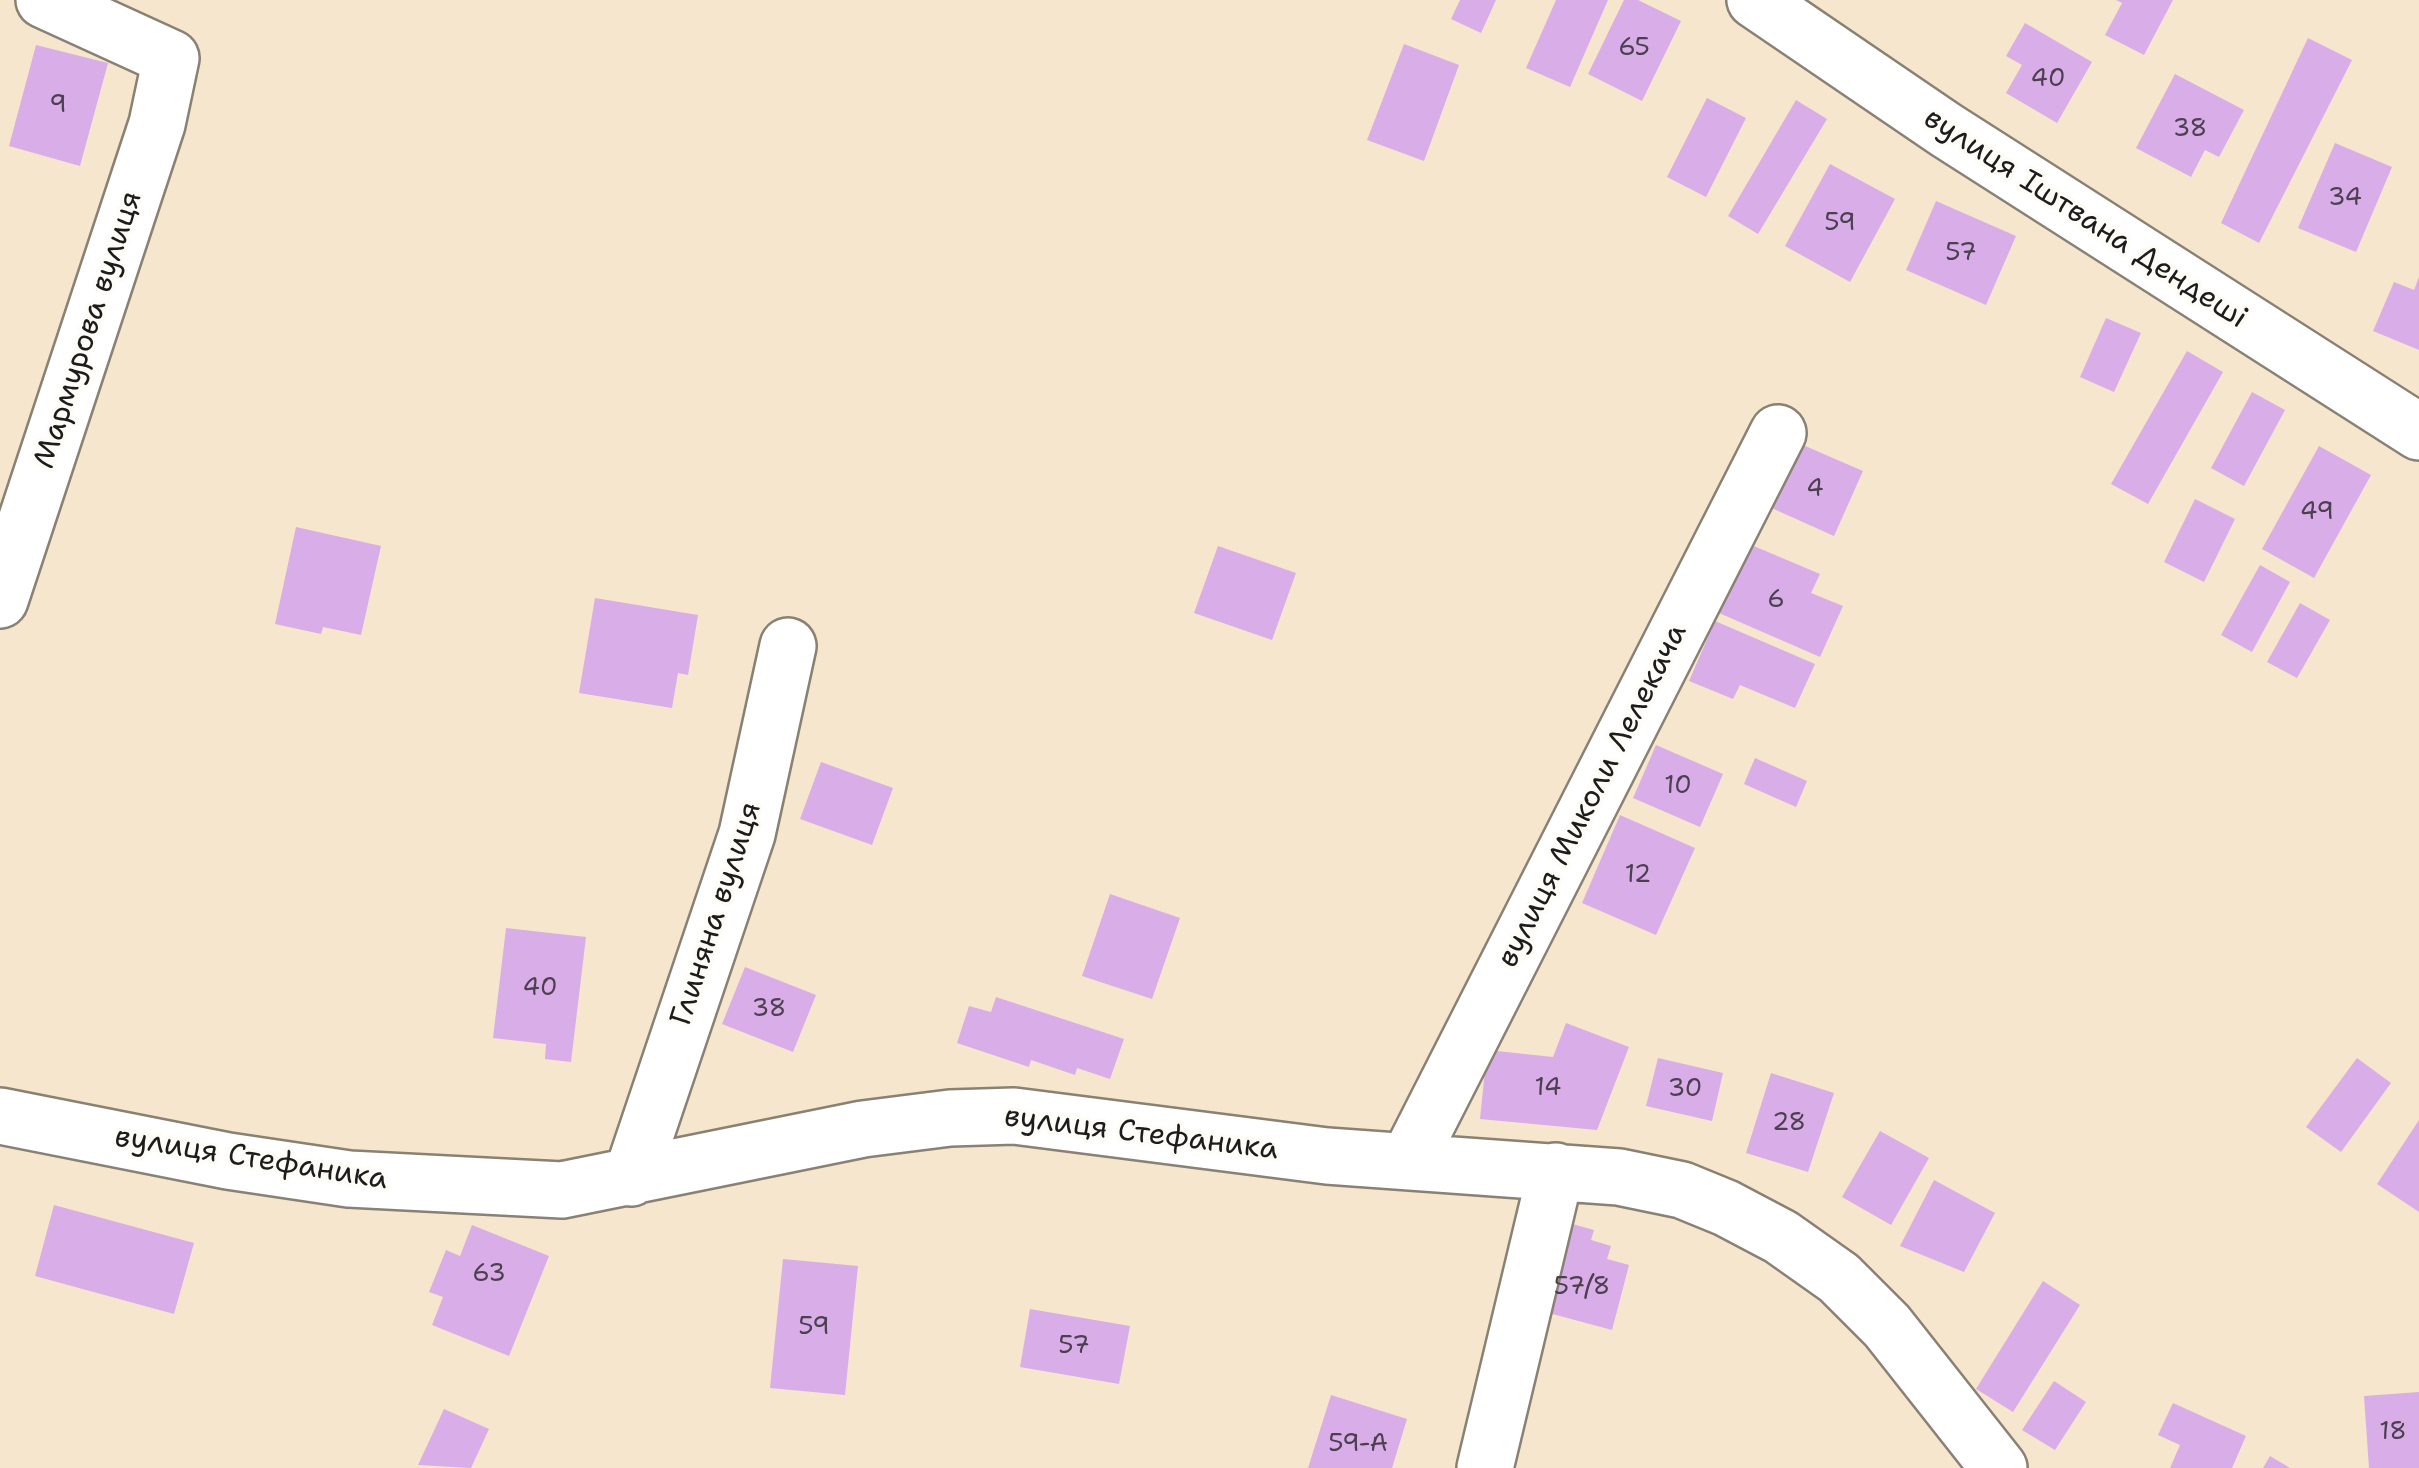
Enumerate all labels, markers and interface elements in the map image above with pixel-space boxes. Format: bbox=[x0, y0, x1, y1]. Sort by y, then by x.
house number: 65 bbox=[1618, 33, 1650, 63]
house number: 40 bbox=[2031, 64, 2065, 94]
house number: 9 bbox=[49, 90, 67, 120]
street label: вулиця Іштвана Дендеші bbox=[1917, 101, 2253, 337]
house number: 38 bbox=[2173, 114, 2207, 144]
house number: 34 bbox=[2328, 183, 2362, 213]
street label: Мармурова вулиця bbox=[27, 187, 151, 473]
house number: 59 bbox=[1824, 208, 1856, 238]
house number: 57 bbox=[1945, 238, 1977, 268]
house number: 4 bbox=[1806, 474, 1824, 504]
house number: 49 bbox=[2300, 497, 2334, 527]
house number: 6 bbox=[1767, 585, 1785, 615]
street label: вулиця Миколи Лелекача bbox=[1490, 618, 1696, 974]
house number: 10 bbox=[1664, 771, 1692, 801]
street label: Глиняна вулиця bbox=[664, 798, 770, 1030]
house number: 12 bbox=[1625, 860, 1651, 890]
house number: 40 bbox=[523, 973, 557, 1003]
house number: 38 bbox=[752, 994, 786, 1024]
house number: 14 bbox=[1535, 1073, 1561, 1103]
house number: 30 bbox=[1668, 1074, 1702, 1104]
street label: вулиця Стефаника bbox=[1002, 1099, 1280, 1169]
house number: 28 bbox=[1772, 1108, 1806, 1138]
street label: вулиця Стефаника bbox=[112, 1120, 390, 1198]
house number: 63 bbox=[472, 1259, 506, 1289]
house number: 57/8 bbox=[1554, 1272, 1610, 1302]
house number: 59 bbox=[798, 1312, 830, 1342]
house number: 57 bbox=[1058, 1331, 1090, 1361]
house number: 18 bbox=[2379, 1417, 2407, 1447]
house number: 59-А bbox=[1328, 1429, 1388, 1459]

